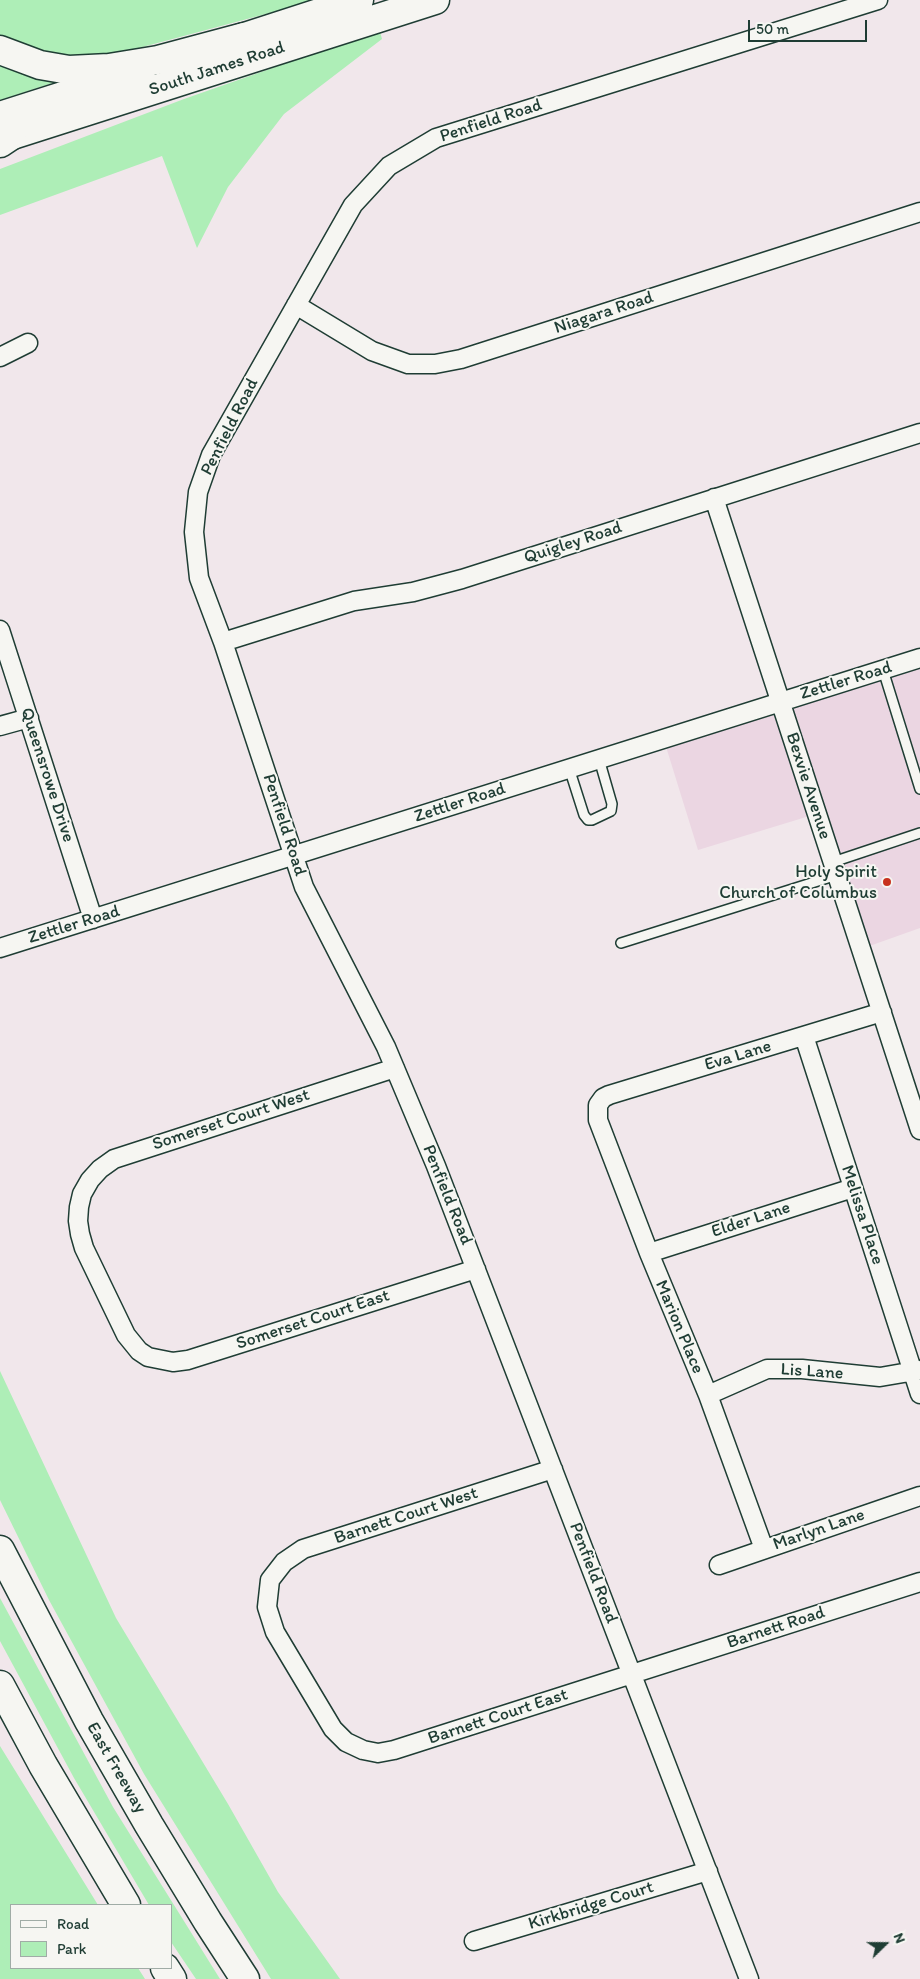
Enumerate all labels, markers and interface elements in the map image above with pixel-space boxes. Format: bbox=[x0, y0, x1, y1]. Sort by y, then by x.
scale bar bbox=[750, 10, 869, 42]
text: 50 m bbox=[756, 20, 789, 38]
street label: South James Road bbox=[146, 37, 288, 101]
street label: Penfield Road bbox=[437, 94, 545, 148]
street label: Niagara Road bbox=[552, 287, 656, 339]
street label: Penfield Road bbox=[196, 375, 264, 479]
street label: Quigley Road bbox=[521, 517, 625, 569]
street label: Zettler Road bbox=[797, 657, 895, 705]
street label: Queensrowe Drive bbox=[15, 705, 79, 845]
street label: Bexvie Avenue bbox=[781, 730, 835, 842]
street label: Penfield Road bbox=[257, 771, 311, 879]
street label: Zettler Road bbox=[412, 778, 508, 828]
place label: Holy Spirit Church of Columbus bbox=[719, 861, 877, 904]
marker: Holy Spirit Church of Columbus bbox=[881, 876, 893, 888]
street label: Zettler Road bbox=[25, 901, 123, 949]
street label: Eva Lane bbox=[702, 1036, 774, 1076]
street label: Somerset Court West bbox=[150, 1084, 312, 1156]
street label: Penfield Road bbox=[417, 1142, 477, 1248]
street label: Melissa Place bbox=[836, 1162, 888, 1268]
street label: Elder Lane bbox=[709, 1197, 793, 1243]
street label: Marion Place bbox=[650, 1277, 708, 1377]
street label: Somerset Court East bbox=[234, 1285, 392, 1355]
street label: Lis Lane bbox=[780, 1359, 844, 1385]
street label: Barnett Court West bbox=[331, 1483, 481, 1549]
street label: Marlyn Lane bbox=[770, 1504, 868, 1556]
street label: Penfield Road bbox=[564, 1520, 622, 1626]
street label: Barnett Road bbox=[724, 1602, 828, 1654]
street label: Barnett Court East bbox=[425, 1684, 571, 1750]
street label: East Freeway bbox=[81, 1719, 151, 1817]
street label: Kirkbridge Court bbox=[526, 1877, 656, 1935]
legend bbox=[10, 1904, 172, 1969]
text: Road bbox=[57, 1915, 89, 1933]
north arrow bbox=[860, 1919, 910, 1969]
text: N bbox=[890, 1931, 909, 1946]
text: Park bbox=[57, 1940, 87, 1958]

